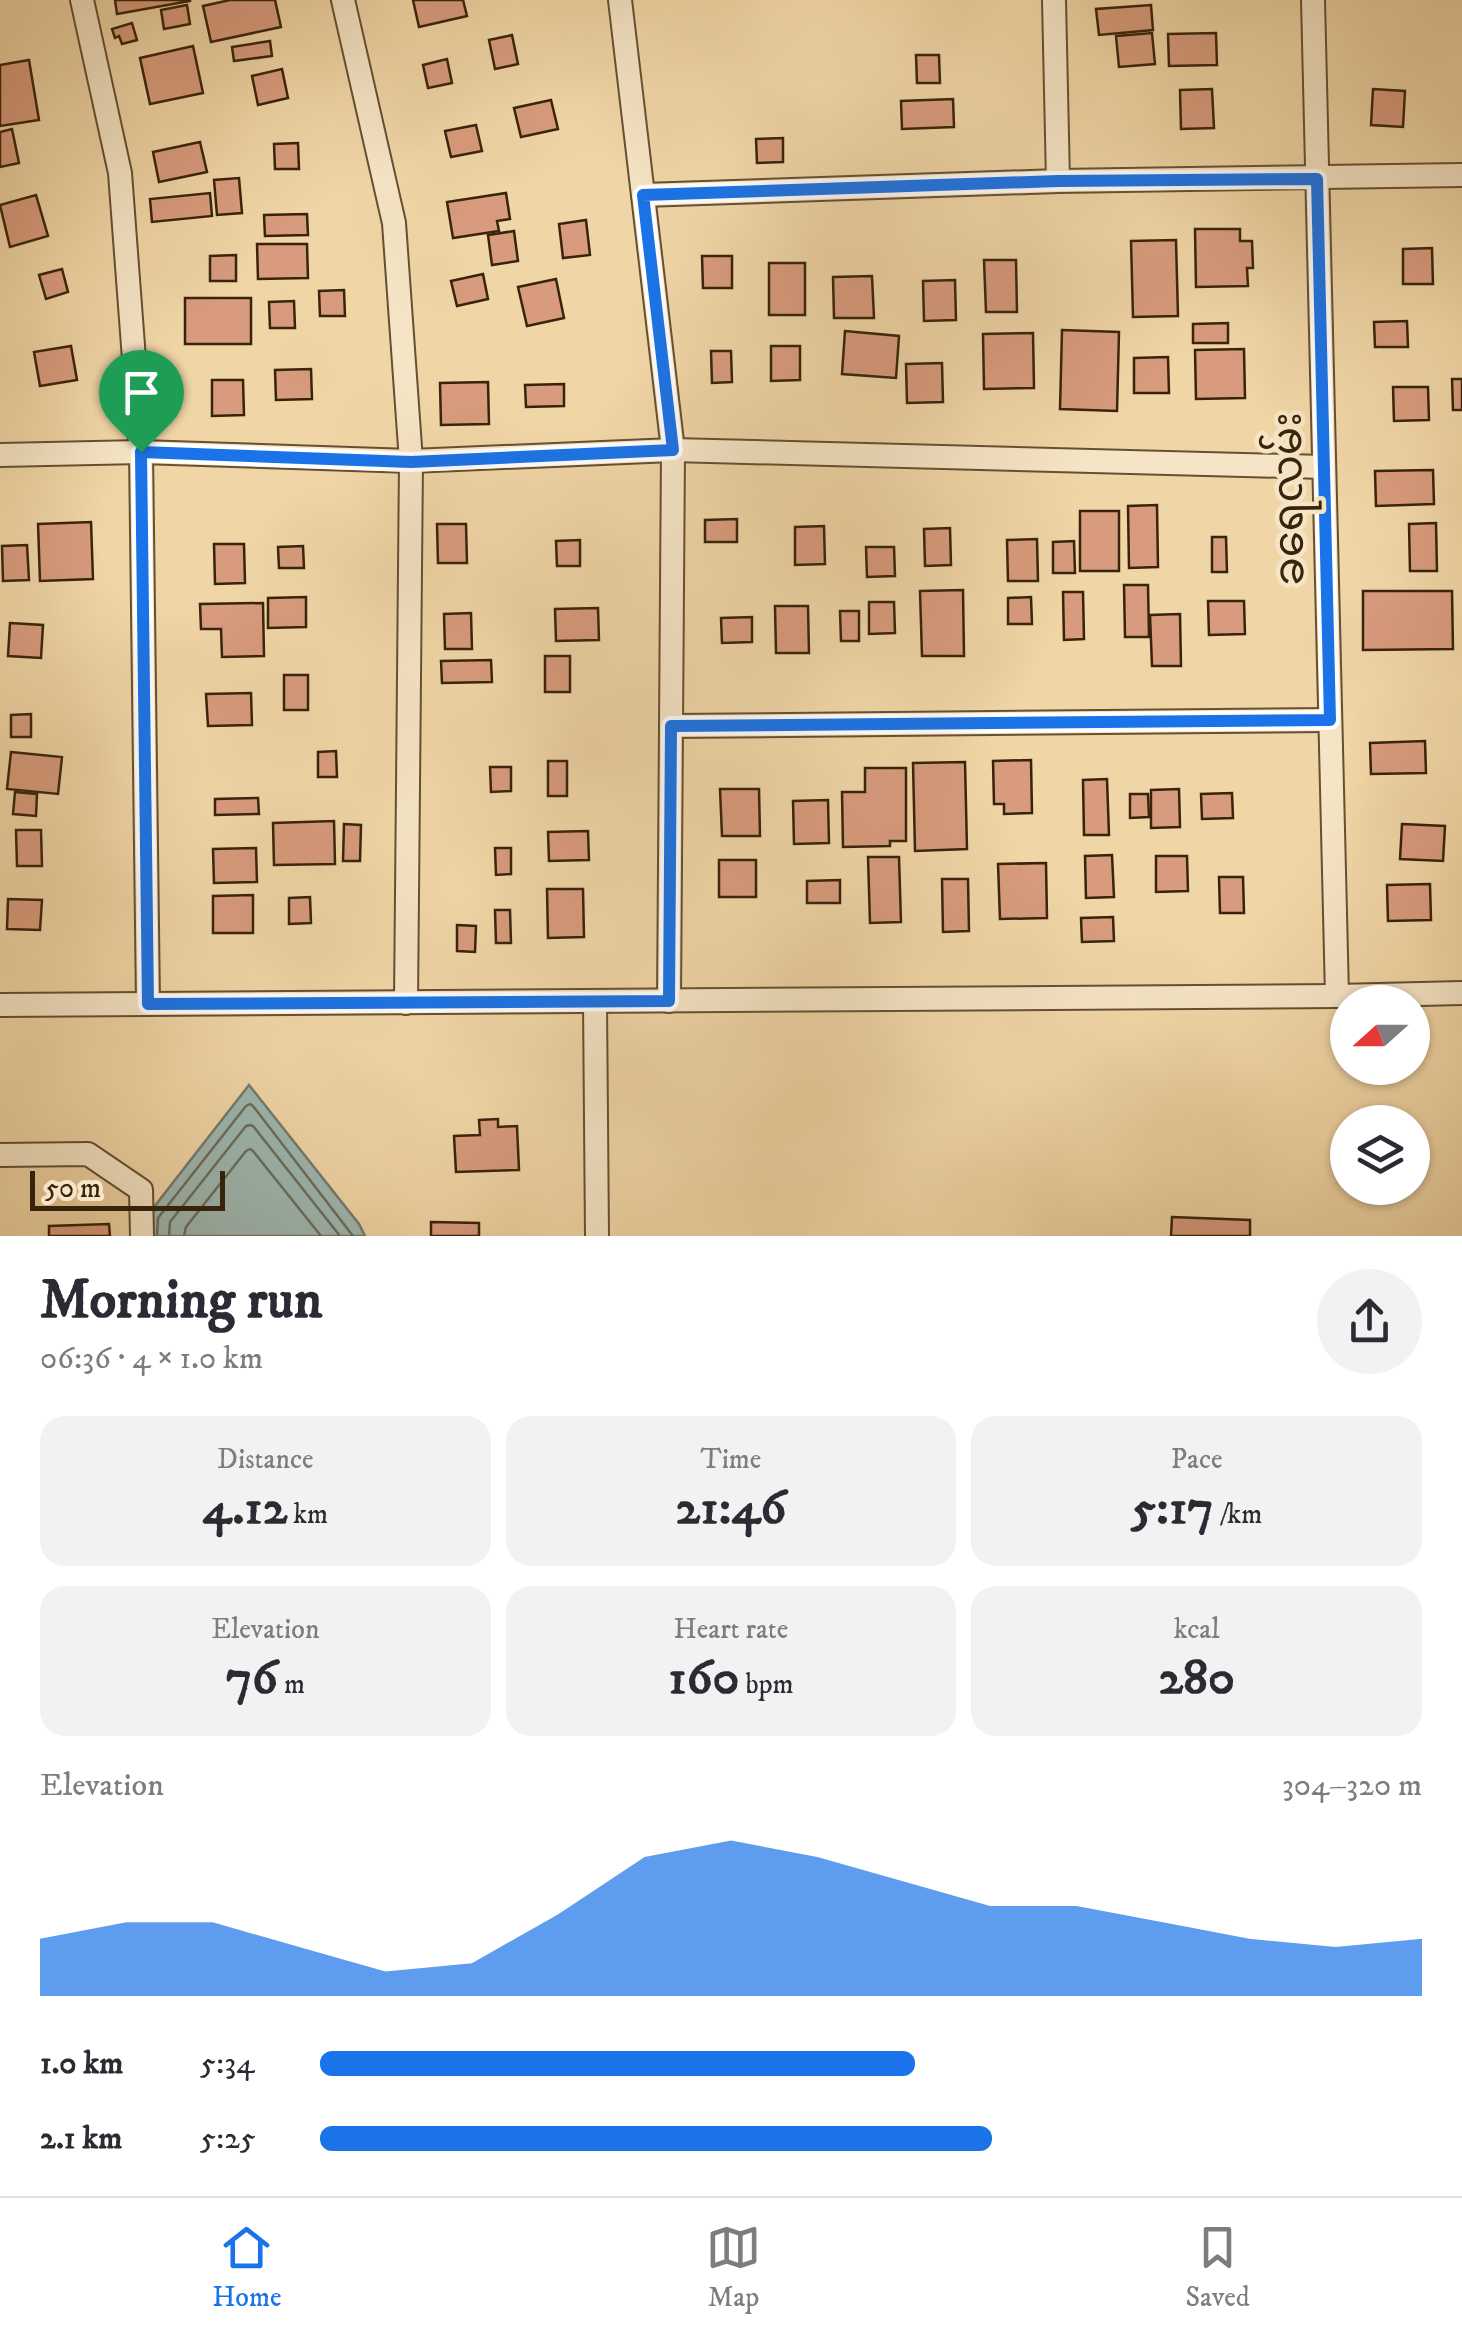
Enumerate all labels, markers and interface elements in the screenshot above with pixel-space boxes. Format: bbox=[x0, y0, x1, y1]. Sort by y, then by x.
pin bbox=[99, 350, 184, 453]
icon: arrive bbox=[114, 365, 169, 420]
street label: ခရေလမ်း bbox=[1258, 412, 1324, 586]
north arrow bbox=[1330, 985, 1430, 1085]
map controls bbox=[1330, 985, 1430, 1205]
button: layers bbox=[1330, 1105, 1430, 1205]
scale bar bbox=[30, 1166, 225, 1210]
text: 50 m bbox=[45, 1171, 101, 1206]
text: Morning run bbox=[40, 1267, 322, 1336]
button: share bbox=[1317, 1269, 1422, 1374]
text: 06:36 · 4 × 1.0 km bbox=[40, 1339, 263, 1379]
text: Distance bbox=[217, 1442, 314, 1477]
text: Time bbox=[701, 1442, 761, 1477]
text: Pace bbox=[1171, 1442, 1223, 1477]
text: 4.12 bbox=[202, 1477, 287, 1540]
text: 21:46 bbox=[676, 1477, 786, 1540]
text: 5:17 bbox=[1131, 1477, 1214, 1540]
text: km bbox=[287, 1497, 328, 1532]
text: /km bbox=[1214, 1497, 1262, 1532]
text: Elevation bbox=[211, 1612, 320, 1647]
text: Heart rate bbox=[674, 1612, 788, 1647]
text: kcal bbox=[1174, 1612, 1220, 1647]
text: 76 bbox=[226, 1647, 278, 1710]
text: 160 bbox=[668, 1647, 739, 1710]
text: 280 bbox=[1158, 1647, 1235, 1710]
text: m bbox=[278, 1667, 305, 1702]
text: bpm bbox=[739, 1667, 794, 1702]
text: Elevation bbox=[40, 1766, 164, 1806]
text: 304–320 m bbox=[1282, 1766, 1422, 1806]
text: 1.0 km bbox=[40, 2044, 123, 2084]
text: 5:34 bbox=[200, 2044, 255, 2084]
text: 2.1 km bbox=[40, 2119, 122, 2159]
text: 5:25 bbox=[200, 2119, 256, 2159]
tab: Home bbox=[212, 2220, 281, 2315]
tab: Map bbox=[706, 2220, 761, 2315]
tab: Saved bbox=[1185, 2220, 1250, 2315]

